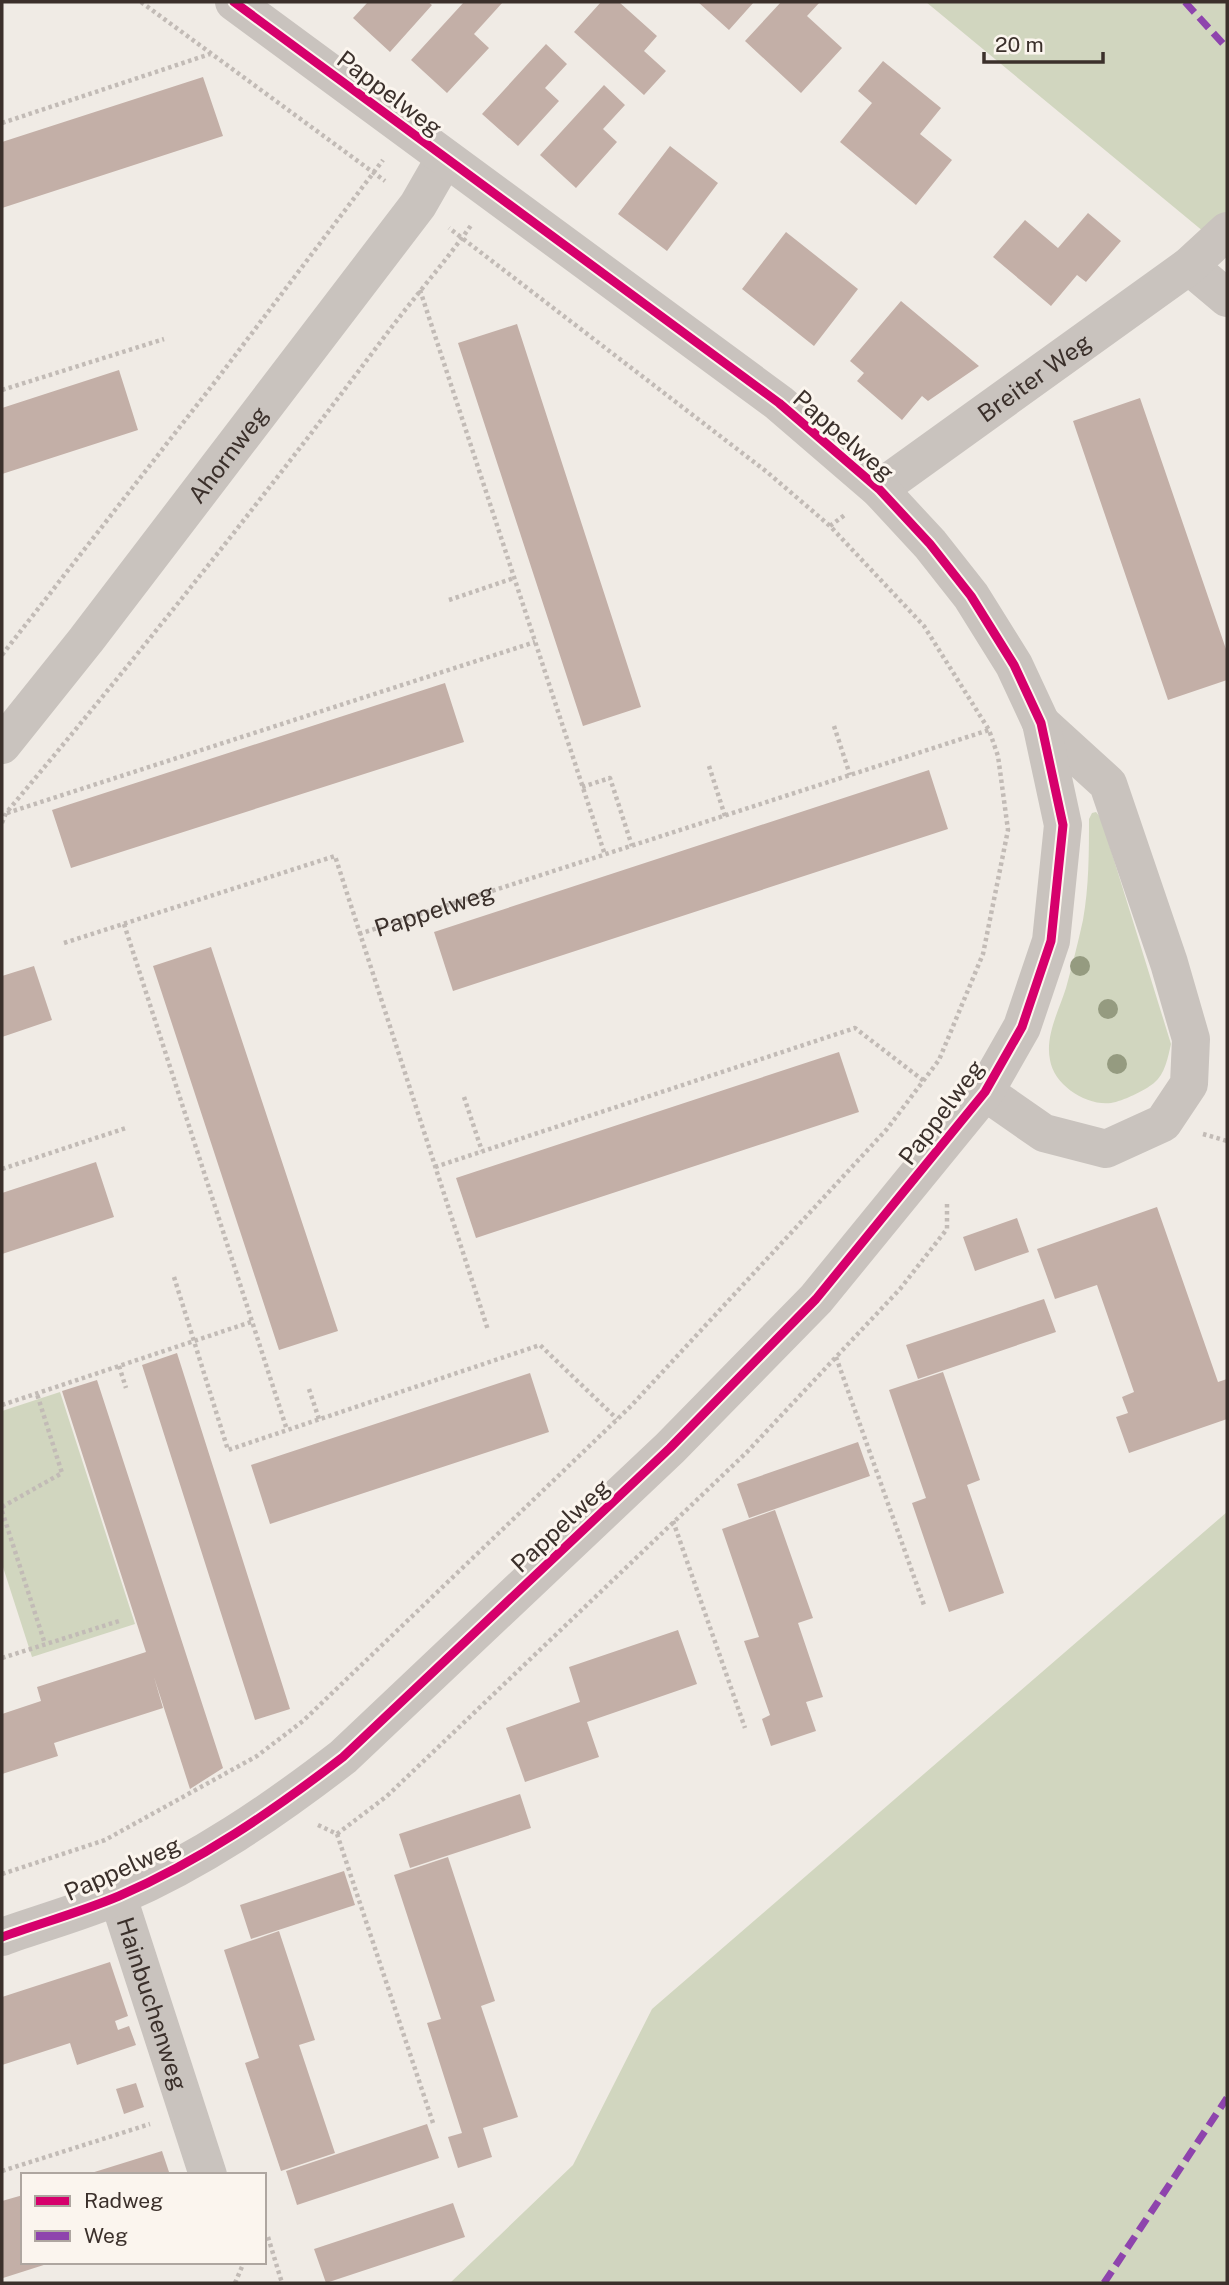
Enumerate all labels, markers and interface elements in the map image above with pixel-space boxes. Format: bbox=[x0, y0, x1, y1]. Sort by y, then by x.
scale bar bbox=[984, 21, 1103, 65]
text: 20 m bbox=[995, 32, 1044, 57]
street label: Pappelweg bbox=[332, 44, 448, 142]
street label: Breiter Weg bbox=[972, 327, 1096, 427]
street label: Pappelweg bbox=[788, 384, 900, 486]
street label: Ahornweg bbox=[182, 400, 273, 508]
street label: Pappelweg bbox=[371, 877, 498, 942]
street label: Pappelweg bbox=[892, 1054, 990, 1170]
street label: Pappelweg bbox=[505, 1472, 615, 1578]
street label: Pappelweg bbox=[60, 1830, 184, 1906]
street label: Hainbuchenweg bbox=[111, 1913, 194, 2094]
legend bbox=[21, 2173, 266, 2264]
text: Radweg bbox=[84, 2188, 163, 2213]
text: Weg bbox=[84, 2223, 128, 2248]

